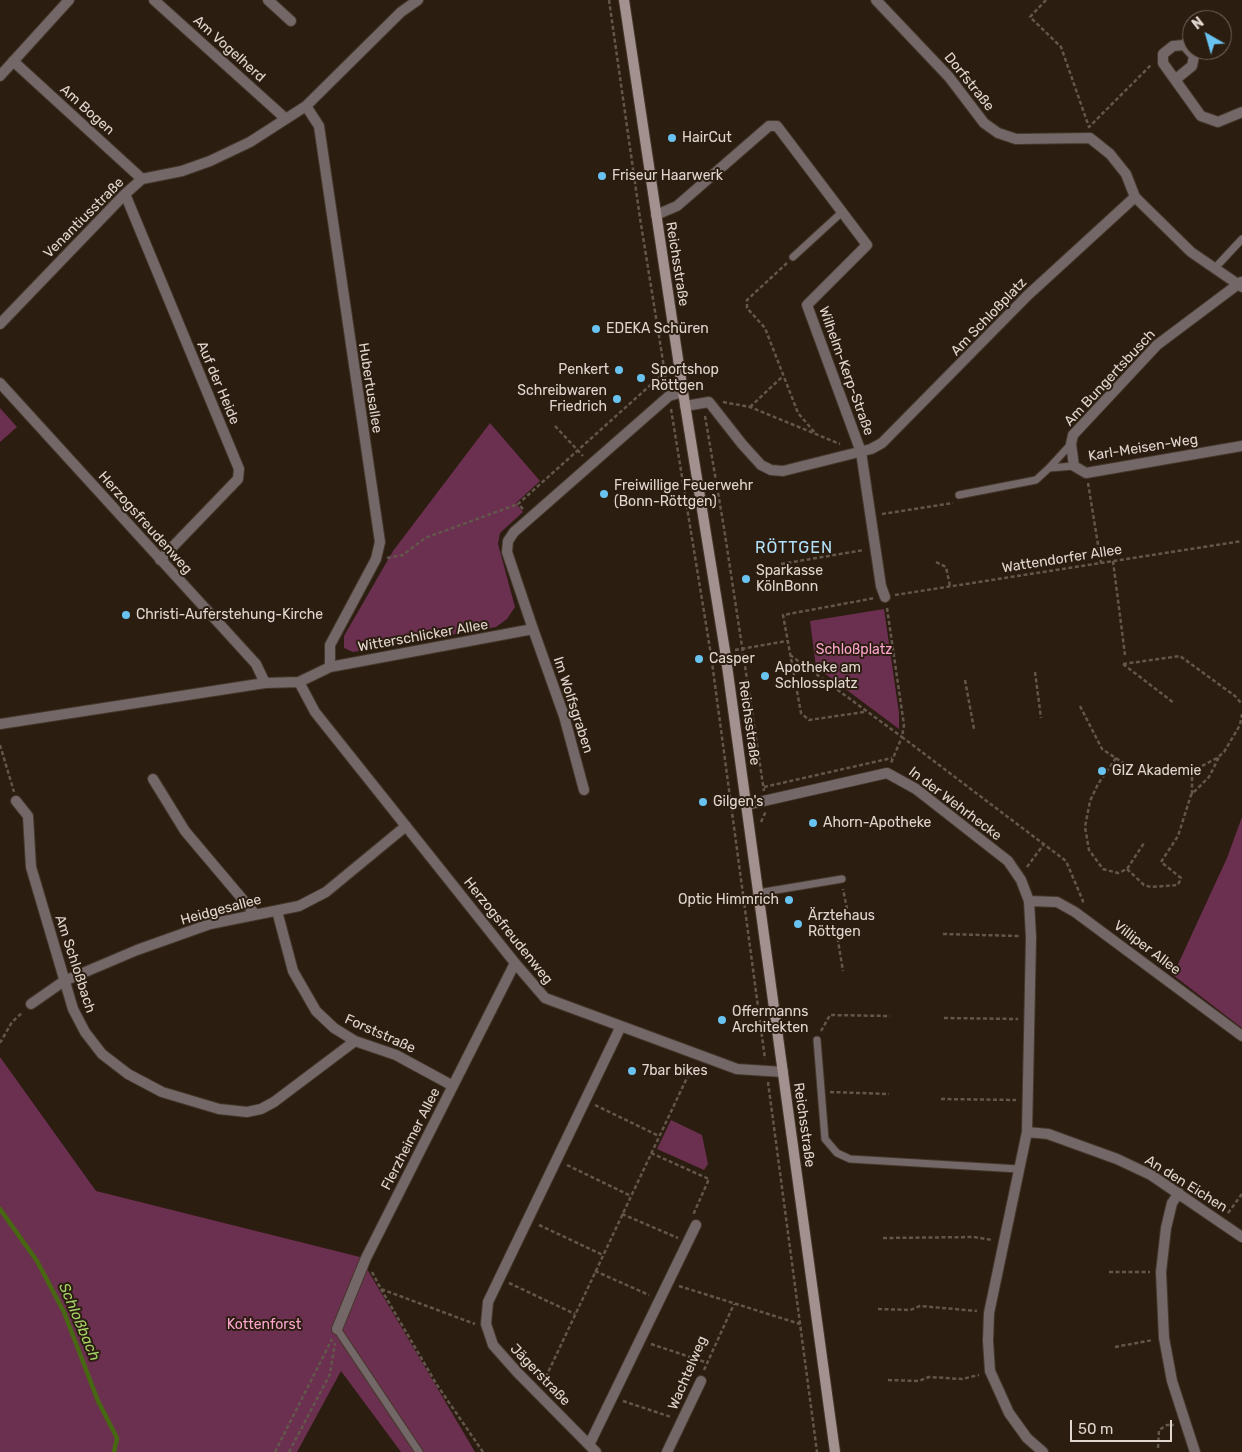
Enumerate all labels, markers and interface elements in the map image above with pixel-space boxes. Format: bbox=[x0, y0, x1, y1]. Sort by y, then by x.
north arrow bbox=[1182, 10, 1232, 60]
street label: Am Vogelherd bbox=[189, 12, 269, 86]
text: N bbox=[1189, 14, 1207, 33]
street label: Dorfstraße bbox=[940, 50, 998, 114]
street label: Am Bogen bbox=[56, 81, 118, 139]
place label: HairCut bbox=[682, 130, 732, 146]
marker: HairCut bbox=[666, 132, 678, 144]
place label: Friseur Haarwerk bbox=[612, 168, 723, 184]
marker: Friseur Haarwerk bbox=[596, 170, 608, 182]
street label: Venantiusstraße bbox=[40, 174, 128, 262]
street label: Reichsstraße bbox=[662, 221, 692, 307]
street label: Am Schloßplatz bbox=[948, 275, 1030, 359]
street label: Wilhelm-Kerp-Straße bbox=[815, 304, 877, 438]
place label: EDEKA Schüren bbox=[606, 321, 709, 337]
marker: EDEKA Schüren bbox=[590, 323, 602, 335]
street label: Am Bungertsbusch bbox=[1061, 326, 1159, 430]
street label: Auf der Heide bbox=[193, 339, 243, 427]
street label: Hubertusallee bbox=[355, 342, 385, 434]
place label: Penkert bbox=[558, 362, 609, 378]
place label: Sportshop Röttgen bbox=[651, 362, 719, 394]
marker: Penkert bbox=[613, 364, 625, 376]
marker: Sportshop Röttgen bbox=[635, 372, 647, 384]
place label: Schreibwaren Friedrich bbox=[517, 383, 607, 416]
marker: Schreibwaren Friedrich bbox=[611, 393, 623, 405]
street label: Karl-Meisen-Weg bbox=[1087, 431, 1199, 465]
street label: Herzogsfreudenweg bbox=[94, 468, 196, 578]
place label: Freiwillige Feuerwehr (Bonn-Röttgen) bbox=[614, 478, 753, 511]
marker: Freiwillige Feuerwehr (Bonn-Röttgen) bbox=[598, 488, 610, 500]
district label: RÖTTGEN bbox=[754, 538, 834, 558]
street label: Wattendorfer Allee bbox=[1001, 541, 1123, 577]
place label: Sparkasse KölnBonn bbox=[756, 563, 823, 596]
marker: Sparkasse KölnBonn bbox=[740, 573, 752, 585]
place label: Christi-Auferstehung-Kirche bbox=[136, 607, 323, 623]
marker: Christi-Auferstehung-Kirche bbox=[120, 609, 132, 621]
street label: Witterschlicker Allee bbox=[357, 616, 489, 656]
park label: Schloßplatz bbox=[816, 642, 892, 658]
place label: Casper bbox=[709, 651, 755, 667]
marker: Casper bbox=[693, 653, 705, 665]
street label: Im Wolfsgraben bbox=[549, 655, 597, 755]
place label: Apotheke am Schlossplatz bbox=[775, 660, 861, 692]
marker: Apotheke am Schlossplatz bbox=[759, 670, 771, 682]
street label: Reichsstraße bbox=[735, 680, 763, 766]
place label: GIZ Akademie bbox=[1112, 763, 1201, 779]
street label: In der Wehrhecke bbox=[905, 764, 1005, 844]
marker: GIZ Akademie bbox=[1096, 765, 1108, 777]
place label: Gilgen's bbox=[713, 794, 763, 810]
marker: Gilgen's bbox=[697, 796, 709, 808]
place label: Ahorn-Apotheke bbox=[823, 815, 931, 831]
marker: Ahorn-Apotheke bbox=[807, 817, 819, 829]
street label: Herzogsfreudenweg bbox=[460, 874, 556, 988]
street label: Heidgesallee bbox=[179, 891, 263, 929]
place label: Optic Himmrich bbox=[678, 892, 779, 908]
marker: Optic Himmrich bbox=[783, 894, 795, 906]
place label: Ärztehaus Röttgen bbox=[808, 908, 875, 940]
street label: Am Schloßbach bbox=[51, 913, 99, 1015]
street label: Villiper Allee bbox=[1110, 917, 1184, 979]
marker: Ärztehaus Röttgen bbox=[792, 918, 804, 930]
place label: Offermanns Architekten bbox=[732, 1004, 809, 1036]
street label: Forststraße bbox=[342, 1011, 418, 1057]
marker: Offermanns Architekten bbox=[716, 1014, 728, 1026]
place label: 7bar bikes bbox=[642, 1063, 708, 1079]
marker: 7bar bikes bbox=[626, 1065, 638, 1077]
street label: Reichsstraße bbox=[790, 1082, 818, 1168]
street label: Flerzheimer Allee bbox=[378, 1085, 444, 1193]
street label: An den Eichen bbox=[1142, 1152, 1230, 1216]
water label: Schloßbach bbox=[55, 1280, 103, 1364]
park label: Kottenforst bbox=[227, 1317, 301, 1333]
street label: Wachtelweg bbox=[665, 1333, 711, 1413]
street label: Jägerstraße bbox=[506, 1341, 574, 1409]
scale bar bbox=[1072, 1410, 1174, 1442]
text: 50 m bbox=[1078, 1420, 1113, 1438]

